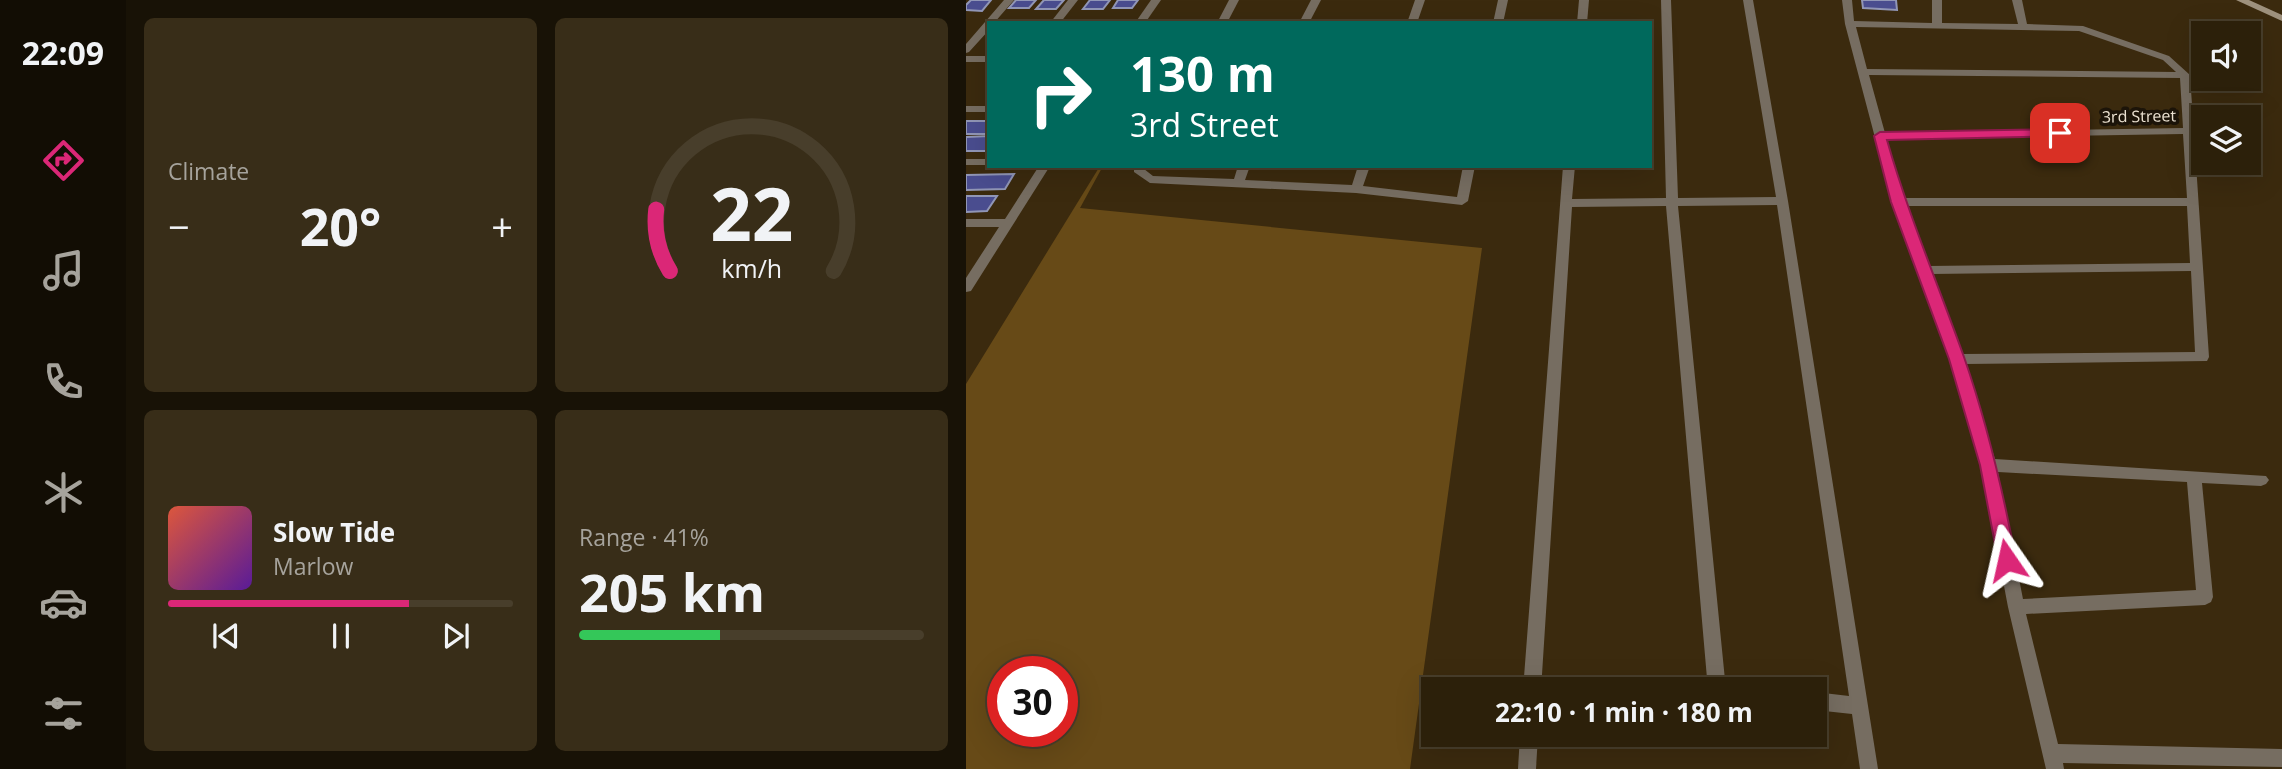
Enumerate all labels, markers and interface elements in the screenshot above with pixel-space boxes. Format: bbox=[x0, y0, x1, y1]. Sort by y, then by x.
map controls bbox=[2191, 21, 2261, 175]
button: sound bbox=[2191, 21, 2261, 91]
text: 22:09 bbox=[22, 31, 104, 74]
text: 130 m bbox=[1130, 40, 1275, 106]
icon: right bbox=[1015, 49, 1106, 140]
text: 3rd Street bbox=[1130, 103, 1279, 146]
pin bbox=[2030, 103, 2090, 163]
street label: 3rd Street bbox=[2102, 104, 2177, 128]
button: layers bbox=[2191, 105, 2261, 175]
icon: arrive bbox=[2041, 114, 2079, 152]
icon: directions bbox=[39, 136, 88, 185]
text: Climate bbox=[168, 155, 249, 187]
text: 22 bbox=[710, 163, 793, 262]
text: 20° bbox=[300, 190, 381, 261]
text: − bbox=[168, 200, 190, 252]
text: + bbox=[491, 200, 513, 252]
icon: music bbox=[39, 246, 88, 295]
text: km/h bbox=[721, 251, 782, 285]
icon: phone bbox=[39, 357, 88, 406]
icon: climate bbox=[39, 468, 88, 517]
text: Slow Tide bbox=[273, 514, 395, 550]
text: Range · 41% bbox=[579, 521, 709, 553]
position arrow bbox=[1970, 523, 2044, 597]
text: Marlow bbox=[273, 550, 353, 582]
text: 205 km bbox=[579, 556, 765, 627]
icon: car bbox=[39, 578, 88, 627]
icon: previous bbox=[207, 617, 245, 655]
icon: pause bbox=[322, 617, 360, 655]
icon: next bbox=[437, 617, 475, 655]
speed limit sign: 30 bbox=[987, 656, 1078, 747]
icon: filters bbox=[39, 689, 88, 738]
text: 22:10 · 1 min · 180 m bbox=[1495, 694, 1753, 730]

